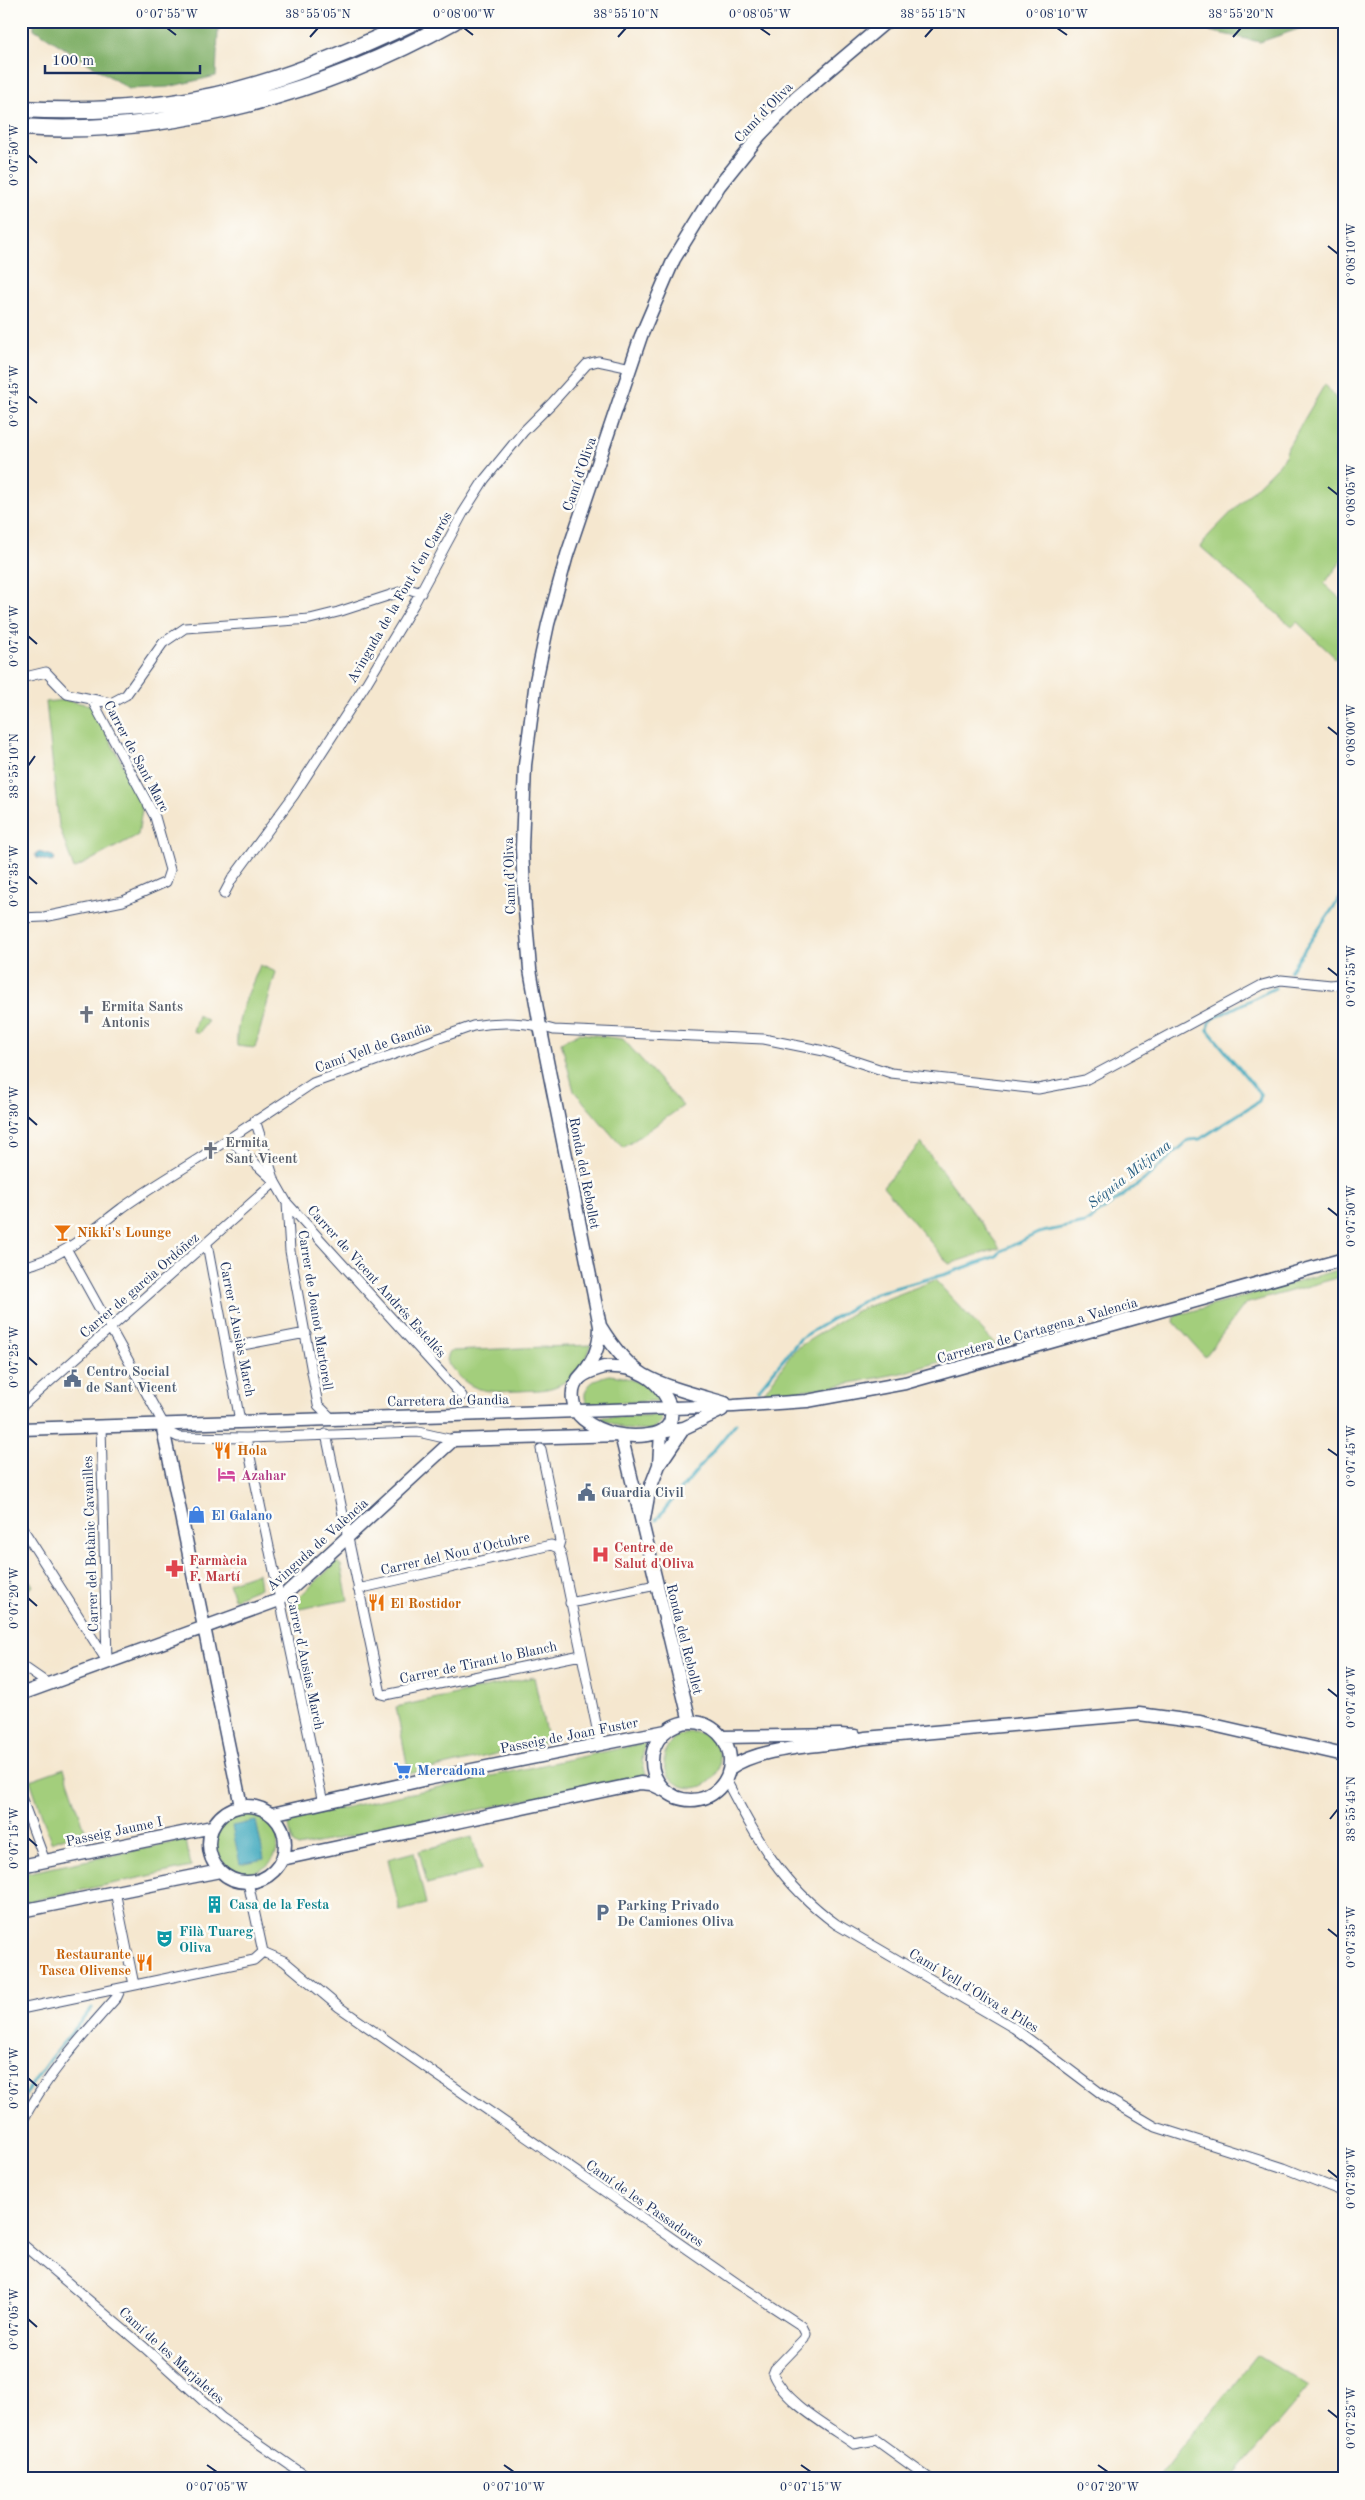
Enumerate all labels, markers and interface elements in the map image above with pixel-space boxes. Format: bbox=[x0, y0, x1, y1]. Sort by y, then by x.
text: 0°07'55"W bbox=[136, 8, 198, 21]
text: 38°55'05"N bbox=[285, 8, 351, 21]
text: 38°55'10"N bbox=[593, 8, 659, 21]
text: 0°08'05"W bbox=[729, 8, 791, 21]
text: 38°55'15"N bbox=[900, 8, 966, 21]
text: 38°55'20"N bbox=[1208, 8, 1274, 21]
text: 0°08'00"W bbox=[433, 9, 495, 21]
text: 0°08'10"W bbox=[1026, 9, 1088, 21]
scale bar bbox=[45, 42, 200, 74]
text: 100 m bbox=[52, 54, 94, 69]
street label: Camí d’Oliva bbox=[732, 80, 796, 145]
text: 0°07'50"W bbox=[8, 124, 21, 186]
text: 0°08'10"W bbox=[1346, 223, 1358, 285]
text: 0°07'45"W bbox=[8, 365, 21, 427]
street label: Camí d’Oliva bbox=[561, 435, 599, 513]
text: 0°08'05"W bbox=[1345, 464, 1358, 526]
street label: Avinguda de la Font d'en Carrós bbox=[345, 509, 455, 686]
text: 0°07'40"W bbox=[9, 605, 21, 667]
street label: Carrer de Sant Marc bbox=[101, 698, 171, 815]
text: 0°08'00"W bbox=[1346, 704, 1358, 766]
text: 38°55'10"N bbox=[8, 733, 21, 799]
street label: Camí d’Oliva bbox=[502, 837, 518, 915]
text: 0°07'35"W bbox=[8, 845, 21, 907]
text: 0°07'55"W bbox=[1345, 945, 1358, 1007]
place label: Ermita Sants Antonis bbox=[101, 1000, 183, 1030]
church icon: Ermita Sants Antonis bbox=[77, 1004, 97, 1024]
street label: Camí Vell de Gandia bbox=[313, 1020, 433, 1076]
text: 0°07'30"W bbox=[9, 1086, 21, 1148]
street label: Ronda del Rebollet bbox=[566, 1116, 602, 1230]
place label: Ermita Sant Vicent bbox=[225, 1136, 298, 1166]
water label: Séquia Mitjana bbox=[1085, 1138, 1174, 1212]
church icon: Ermita Sant Vicent bbox=[201, 1140, 221, 1160]
text: 0°07'50"W bbox=[1345, 1185, 1358, 1247]
street label: Carrer de Vicent Andrés Estellés bbox=[304, 1203, 448, 1360]
bar icon: Nikki's Lounge bbox=[53, 1222, 73, 1242]
place label: Nikki's Lounge bbox=[77, 1226, 171, 1240]
street label: Carrer de Joanot Martorell bbox=[295, 1229, 335, 1392]
street label: Carrer de garcia Ordóñez bbox=[78, 1230, 202, 1341]
street label: Carrer d'Ausiàs March bbox=[217, 1260, 257, 1398]
street label: Carretera de Cartagena a Valencia bbox=[935, 1296, 1139, 1366]
text: 0°07'25"W bbox=[8, 1326, 21, 1388]
place label: Centro Social de Sant Vicent bbox=[86, 1365, 177, 1395]
public building icon: Centro Social de Sant Vicent bbox=[62, 1369, 82, 1389]
street label: Carretera de Gandia bbox=[387, 1393, 509, 1409]
text: 0°07'45"W bbox=[1345, 1425, 1358, 1487]
restaurant icon: Hola bbox=[213, 1440, 233, 1460]
place label: Hola bbox=[237, 1444, 267, 1458]
street label: Carrer del Botànic Cavanilles bbox=[81, 1456, 101, 1632]
hotel icon: Azahar bbox=[217, 1465, 237, 1485]
place label: Azahar bbox=[241, 1469, 286, 1483]
public building icon: Guardia Civil bbox=[577, 1482, 597, 1502]
place label: Guardia Civil bbox=[601, 1486, 684, 1500]
street label: Avinguda de València bbox=[264, 1496, 371, 1594]
shop icon: El Galano bbox=[187, 1505, 207, 1525]
place label: El Galano bbox=[211, 1509, 272, 1523]
street label: Carrer del Nou d'Octubre bbox=[379, 1530, 531, 1578]
place label: Centre de Salut d'Oliva bbox=[614, 1541, 694, 1571]
hospital icon: Centre de Salut d'Oliva bbox=[590, 1545, 610, 1565]
place label: Farmàcia F. Martí bbox=[189, 1554, 247, 1584]
pharmacy icon: Farmàcia F. Martí bbox=[165, 1558, 185, 1578]
text: 0°07'20"W bbox=[9, 1567, 21, 1629]
street label: Ronda del Rebollet bbox=[663, 1582, 705, 1696]
street label: Carrer d'Ausias March bbox=[284, 1593, 326, 1731]
restaurant icon: El Rostidor bbox=[366, 1593, 386, 1613]
place label: El Rostidor bbox=[390, 1597, 461, 1611]
street label: Carrer de Tirant lo Blanch bbox=[398, 1639, 559, 1687]
text: 0°07'40"W bbox=[1346, 1666, 1358, 1728]
street label: Passeig de Joan Fuster bbox=[499, 1716, 640, 1756]
supermarket icon: Mercadona bbox=[393, 1760, 413, 1780]
place label: Mercadona bbox=[417, 1764, 485, 1778]
text: 38°55'45"N bbox=[1345, 1776, 1358, 1842]
text: 0°07'15"W bbox=[8, 1807, 21, 1869]
street label: Passeig Jaume I bbox=[65, 1815, 164, 1849]
building icon: Casa de la Festa bbox=[205, 1894, 225, 1914]
place label: Casa de la Festa bbox=[229, 1898, 329, 1912]
place label: Parking Privado De Camiones Oliva bbox=[617, 1899, 734, 1929]
parking icon: Parking Privado De Camiones Oliva bbox=[593, 1903, 613, 1923]
text: 0°07'35"W bbox=[1345, 1906, 1358, 1968]
place label: Filà Tuareg Oliva bbox=[179, 1925, 253, 1955]
theatre icon: Filà Tuareg Oliva bbox=[155, 1929, 175, 1949]
street label: Camí Vell d'Oliva a Piles bbox=[906, 1947, 1041, 2035]
place label: Restaurante Tasca Olivense bbox=[39, 1948, 131, 1978]
restaurant icon: Restaurante Tasca Olivense bbox=[135, 1952, 155, 1972]
text: 0°07'10"W bbox=[9, 2047, 21, 2109]
text: 0°07'30"W bbox=[1346, 2147, 1358, 2209]
street label: Camí de les Passadores bbox=[583, 2158, 706, 2250]
text: 0°07'05"W bbox=[8, 2288, 21, 2350]
street label: Camí de les Marjaletes bbox=[116, 2305, 227, 2407]
text: 0°07'25"W bbox=[1345, 2387, 1358, 2449]
text: 0°07'05"W bbox=[186, 2481, 248, 2494]
text: 0°07'15"W bbox=[780, 2481, 842, 2494]
text: 0°07'10"W bbox=[483, 2482, 545, 2494]
text: 0°07'20"W bbox=[1077, 2482, 1139, 2494]

